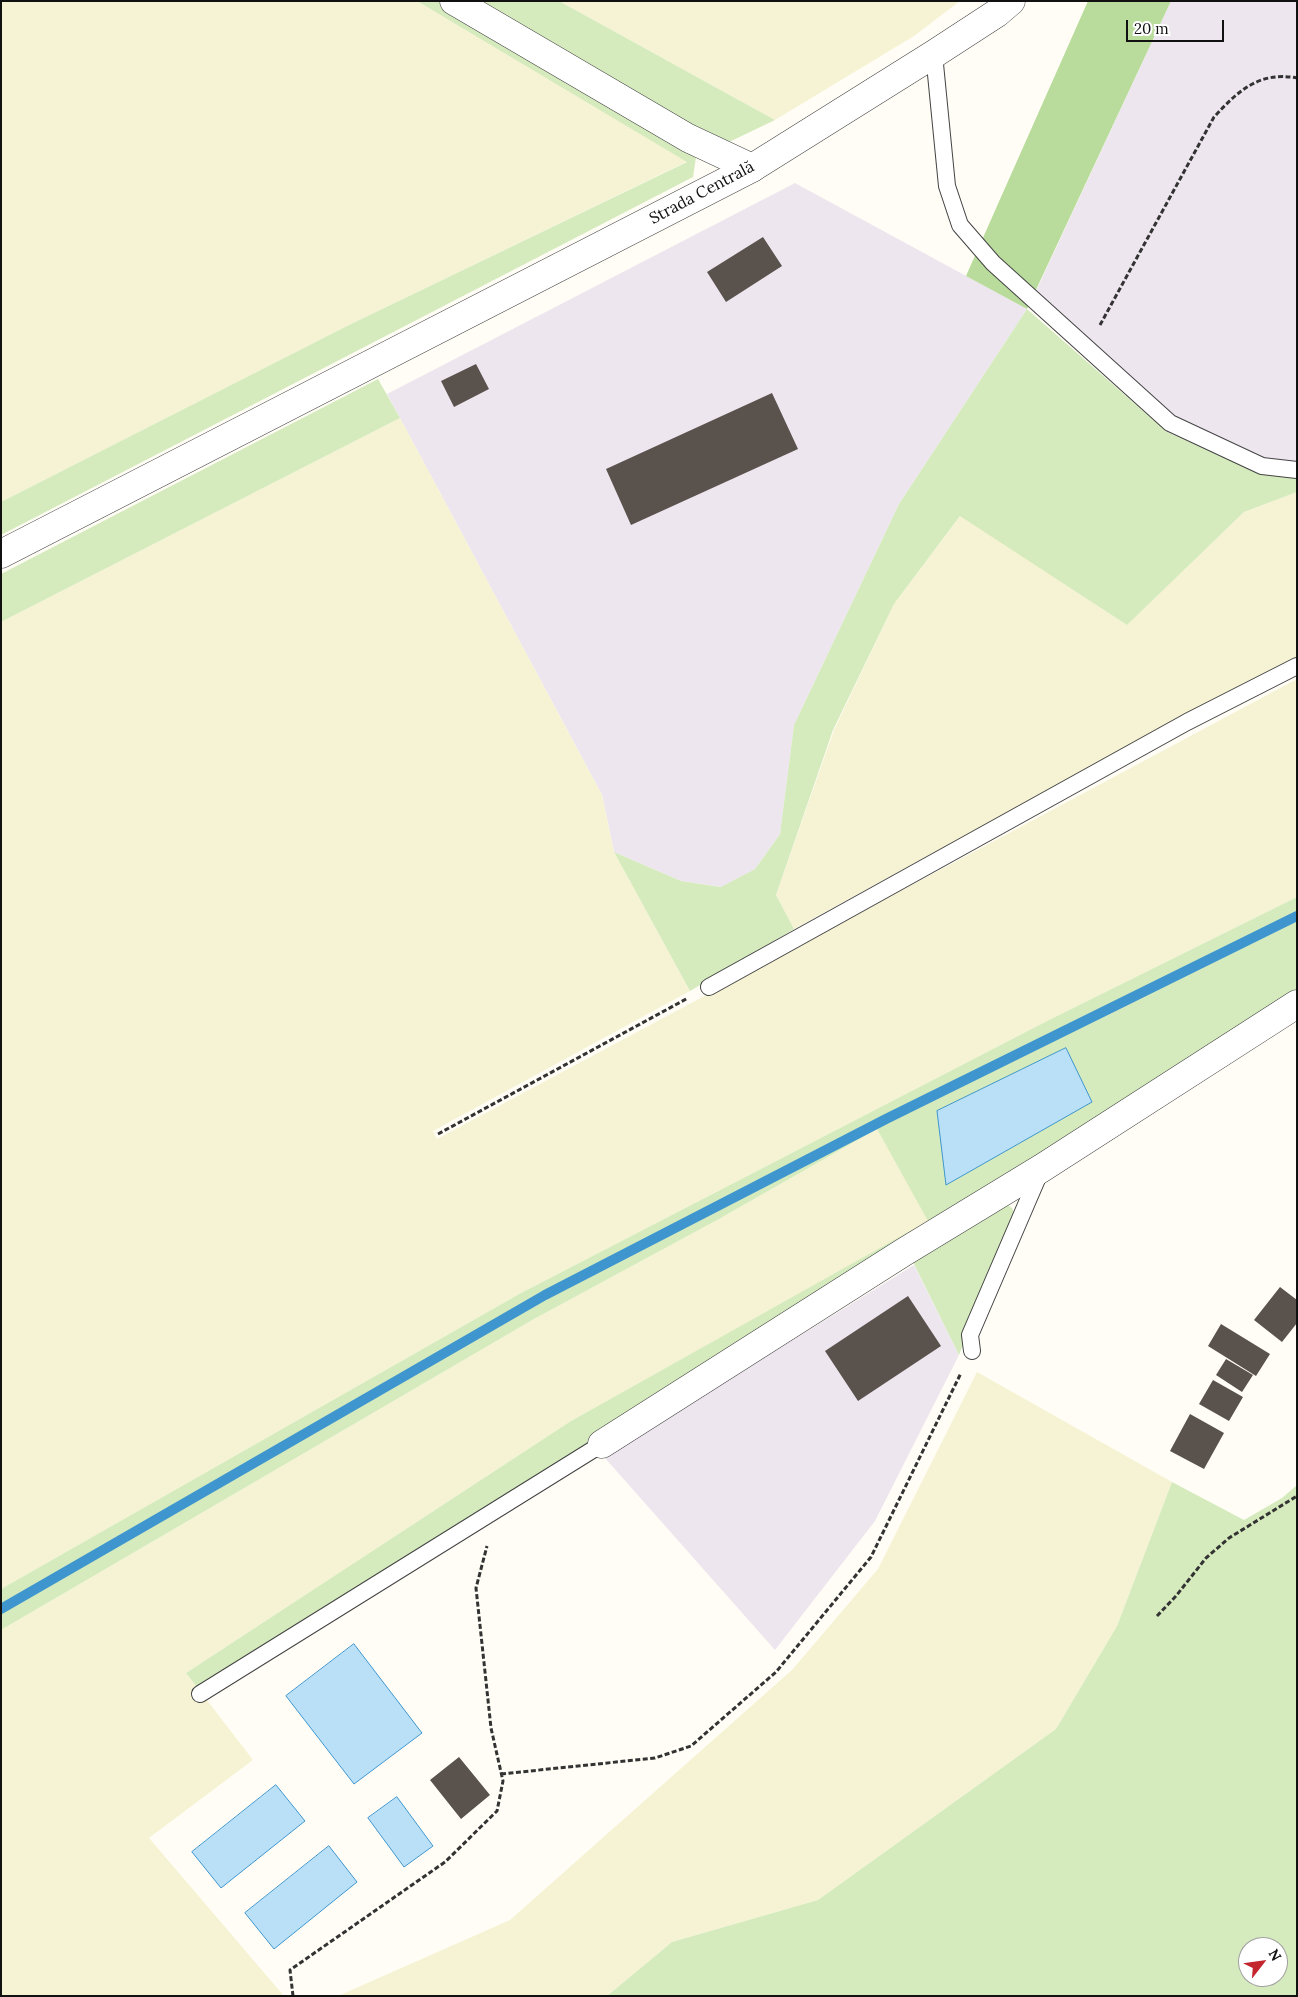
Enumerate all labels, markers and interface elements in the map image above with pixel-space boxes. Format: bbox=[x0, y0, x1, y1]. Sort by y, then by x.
scale bar bbox=[1128, 10, 1226, 42]
text: 20 m bbox=[1134, 19, 1169, 38]
street label: Strada Centrală bbox=[646, 157, 758, 229]
north arrow bbox=[1238, 1937, 1288, 1987]
text: N bbox=[1265, 1946, 1286, 1964]

